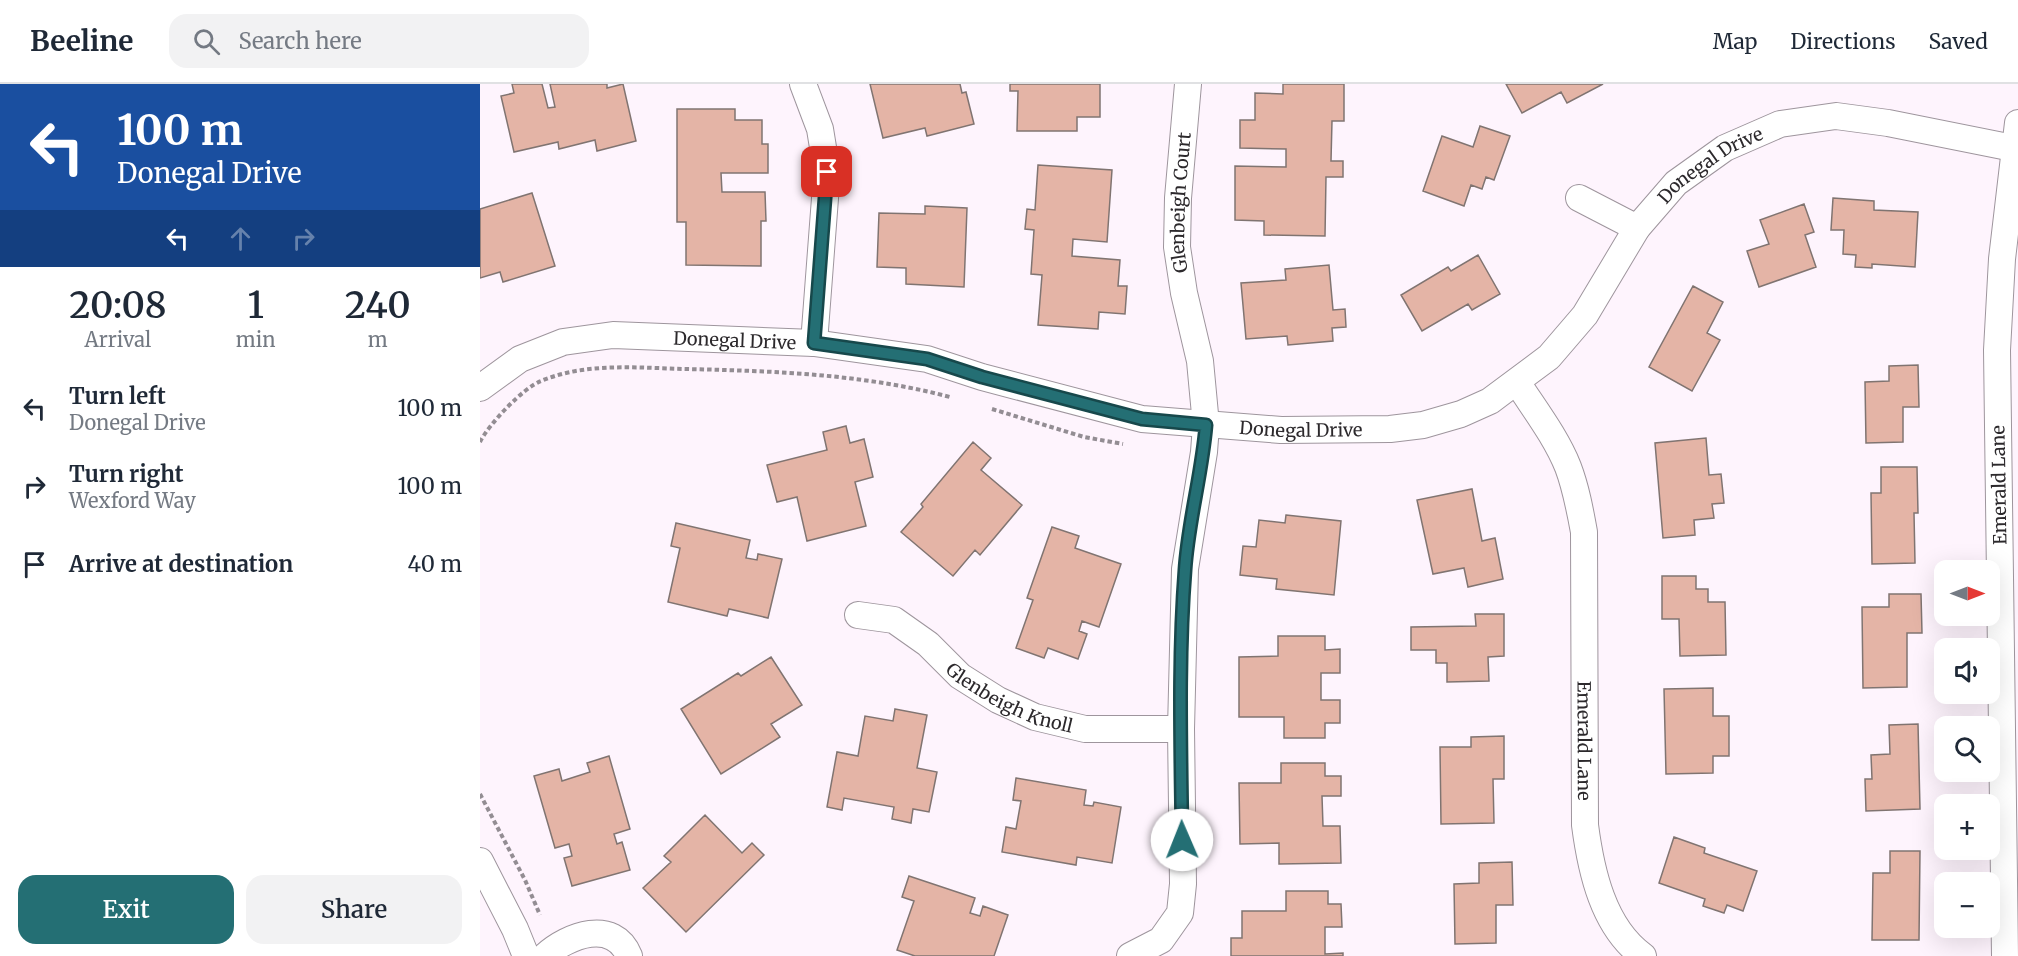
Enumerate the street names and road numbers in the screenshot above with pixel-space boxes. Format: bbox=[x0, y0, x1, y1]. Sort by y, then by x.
street label: Donegal Drive bbox=[1652, 122, 1766, 208]
street label: Glenbeigh Court bbox=[1165, 131, 1195, 274]
street label: Donegal Drive bbox=[673, 326, 797, 354]
street label: Donegal Drive bbox=[1239, 415, 1363, 442]
street label: Emerald Lane bbox=[1986, 425, 2012, 545]
street label: Glenbeigh Knoll bbox=[941, 657, 1076, 737]
street label: Emerald Lane bbox=[1573, 681, 1596, 801]

